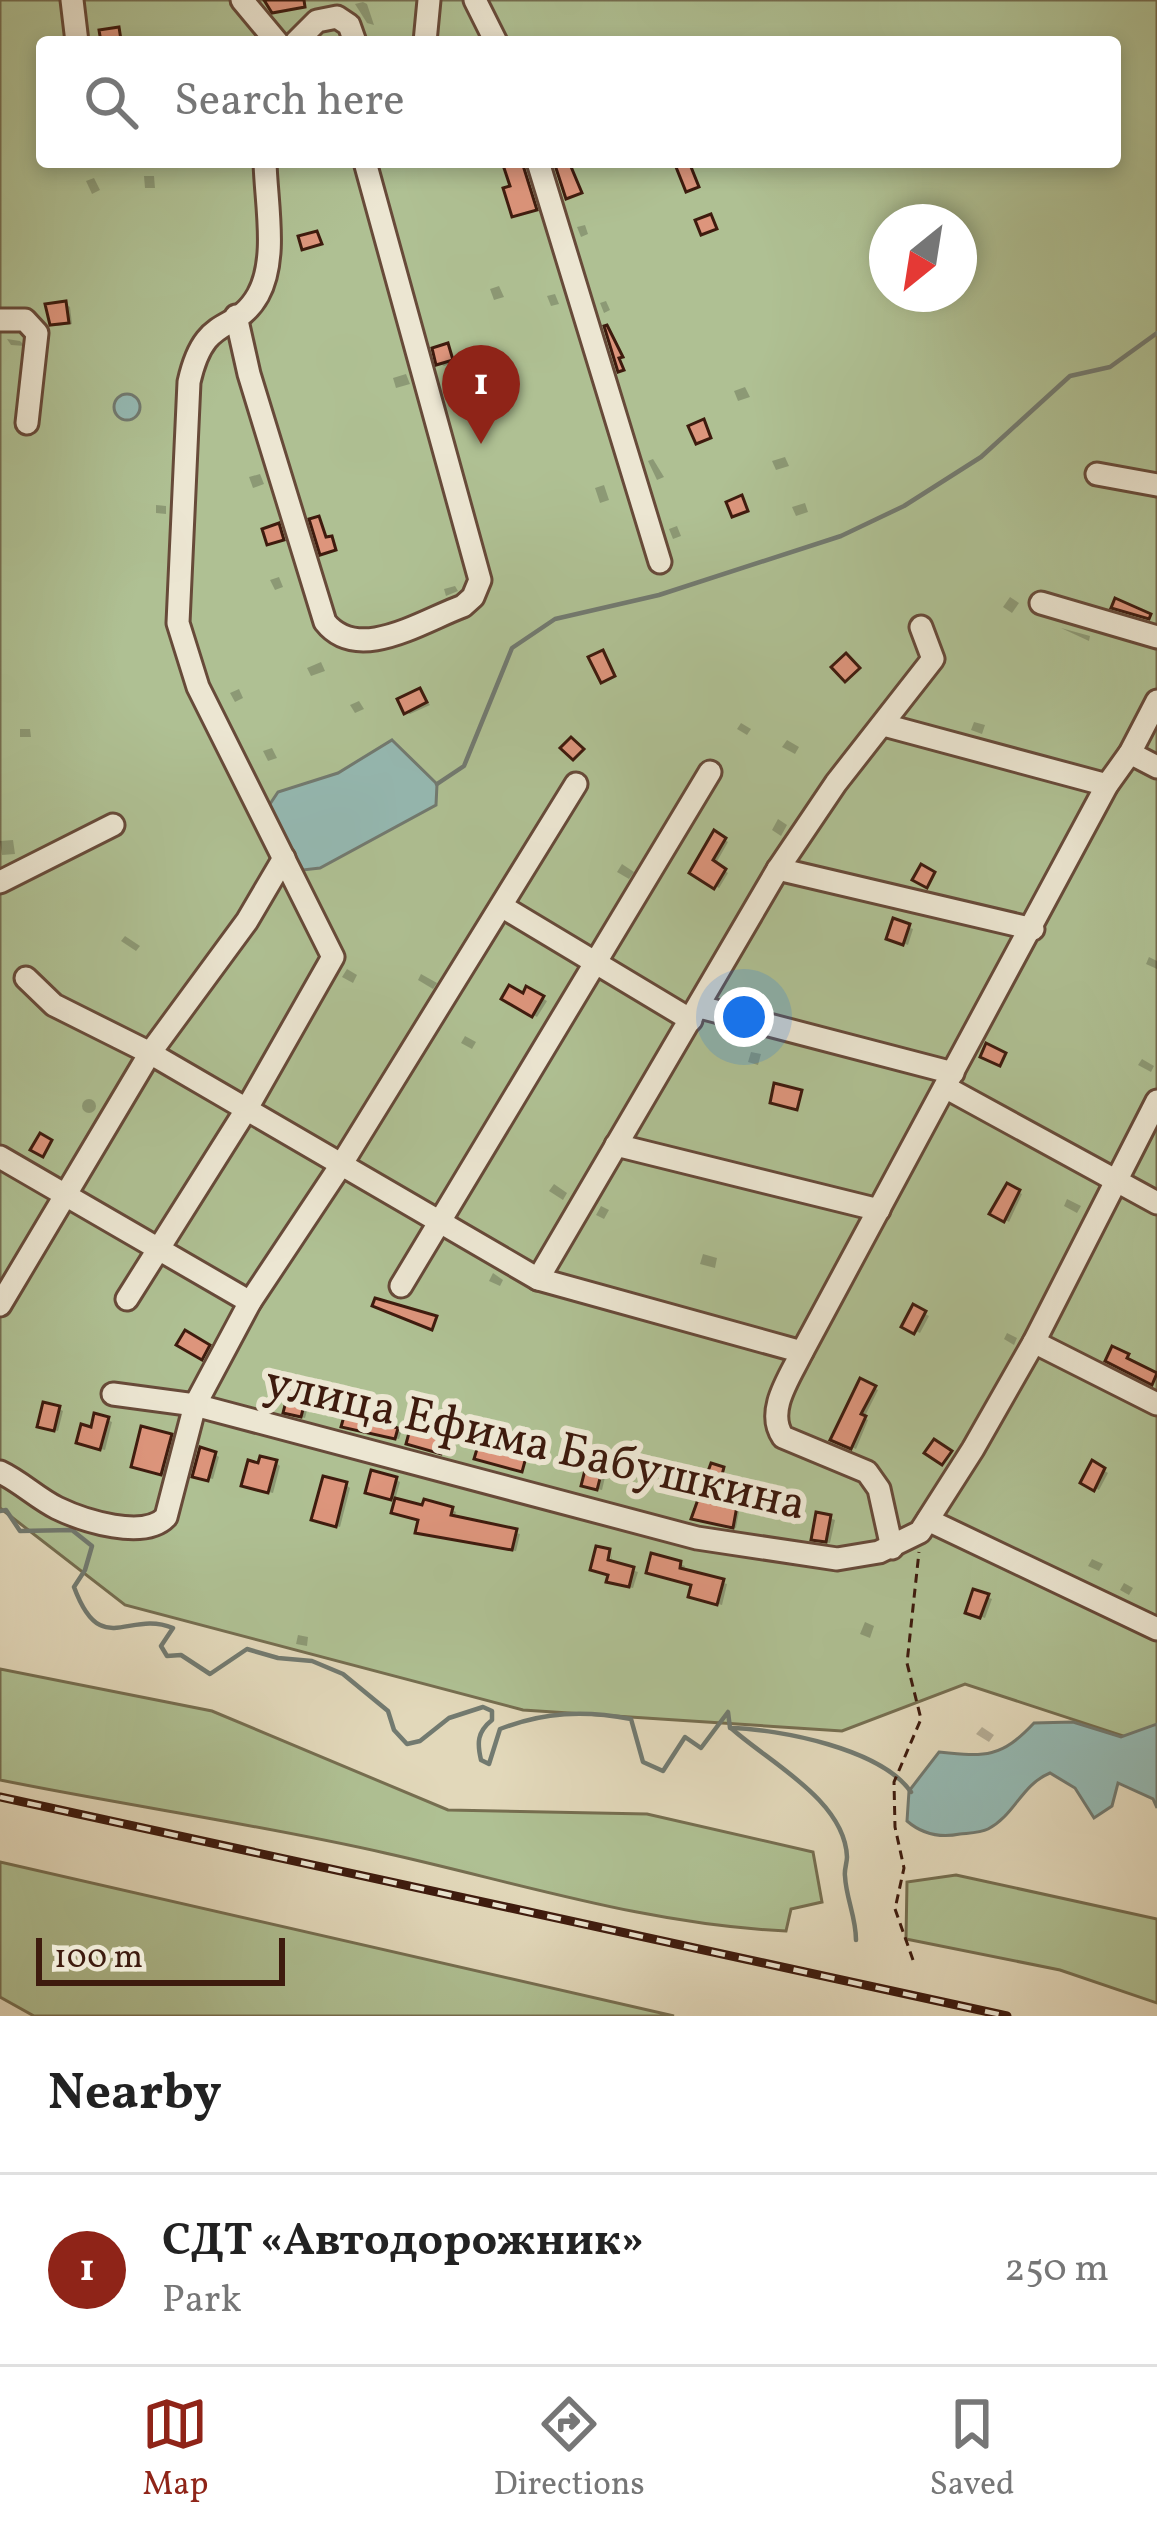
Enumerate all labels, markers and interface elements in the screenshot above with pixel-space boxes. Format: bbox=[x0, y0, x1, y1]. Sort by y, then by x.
search box bbox=[36, 36, 1121, 168]
icon: search bbox=[78, 69, 144, 135]
text: Search here bbox=[174, 71, 405, 134]
north arrow bbox=[869, 204, 977, 312]
pin: 1 bbox=[442, 345, 520, 444]
your location bbox=[714, 987, 774, 1047]
street label: улица Ефима Бабушкина bbox=[258, 1350, 812, 1540]
scale bar bbox=[36, 1932, 285, 1985]
text: 100 m bbox=[54, 1936, 143, 1982]
text: Nearby bbox=[48, 2059, 222, 2130]
text: СДТ «Автодорожник» bbox=[162, 2211, 644, 2274]
text: 1 bbox=[79, 2243, 95, 2297]
text: 250 m bbox=[1004, 2243, 1109, 2297]
text: Park bbox=[162, 2274, 242, 2328]
tab: Map bbox=[142, 2391, 209, 2509]
tab: Directions bbox=[493, 2391, 645, 2509]
tab: Saved bbox=[930, 2391, 1015, 2509]

